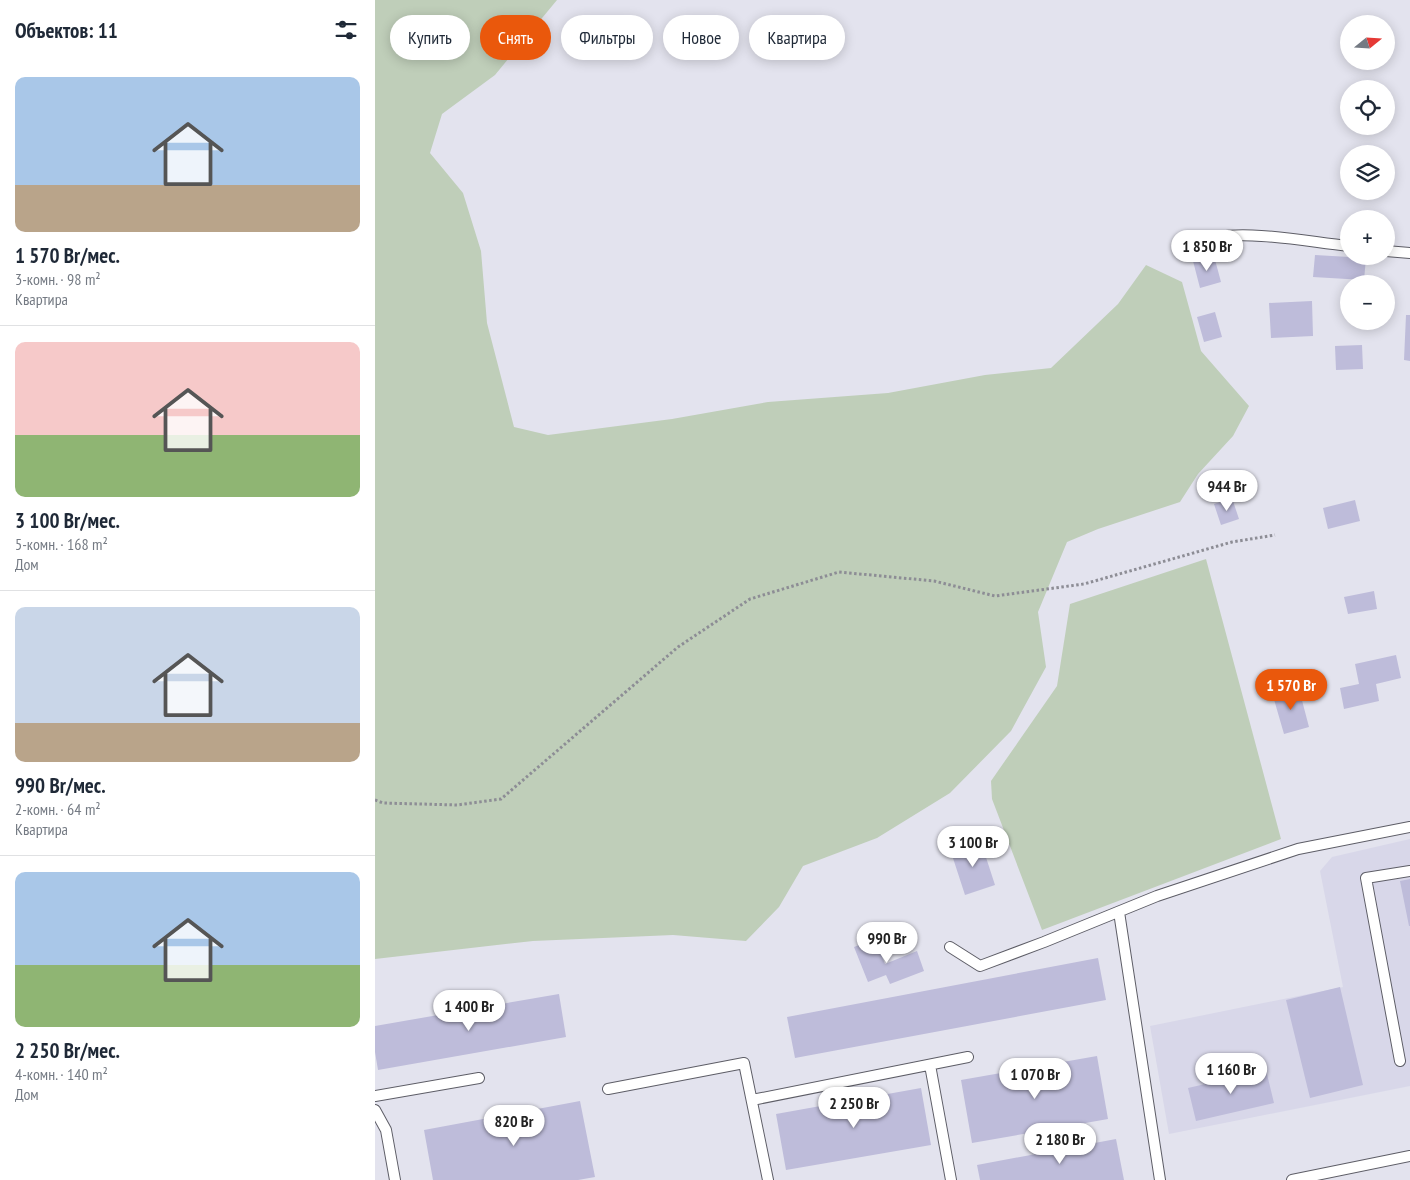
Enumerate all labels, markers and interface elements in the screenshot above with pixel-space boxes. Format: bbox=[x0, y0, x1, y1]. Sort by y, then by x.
chip: Купить bbox=[390, 15, 470, 60]
chip: Снять bbox=[480, 15, 551, 60]
chip: Фильтры bbox=[561, 15, 653, 60]
chip: Новое bbox=[663, 15, 739, 60]
chip: Квартира bbox=[749, 15, 845, 60]
north arrow bbox=[1340, 15, 1395, 70]
map controls bbox=[1340, 15, 1395, 330]
icon: filters bbox=[332, 16, 360, 44]
text: Объектов: 11 bbox=[15, 17, 118, 44]
button: locate bbox=[1340, 80, 1395, 135]
icon: home bbox=[143, 109, 233, 199]
button: layers bbox=[1340, 145, 1395, 200]
button: + bbox=[1340, 210, 1395, 265]
pin: 1 850 Br bbox=[1155, 230, 1259, 272]
text: 1 850 Br bbox=[1182, 236, 1232, 256]
text: 1 570 Br/мес. bbox=[15, 242, 120, 269]
text: 3-комн. · 98 m² bbox=[15, 269, 101, 289]
button: − bbox=[1340, 275, 1395, 330]
text: Квартира bbox=[15, 289, 68, 309]
icon: home bbox=[143, 375, 233, 465]
pin: 944 Br bbox=[1186, 470, 1268, 512]
text: 944 Br bbox=[1208, 476, 1246, 496]
text: 3 100 Br/мес. bbox=[15, 507, 120, 534]
text: 5-комн. · 168 m² bbox=[15, 534, 108, 554]
text: Дом bbox=[15, 554, 39, 574]
icon: home bbox=[143, 640, 233, 730]
pin: 1 570 Br bbox=[1239, 668, 1343, 711]
text: 1 570 Br bbox=[1266, 675, 1316, 695]
text: 990 Br/мес. bbox=[15, 772, 106, 799]
text: 2-комн. · 64 m² bbox=[15, 799, 101, 819]
text: Квартира bbox=[15, 819, 68, 839]
pin: 3 100 Br bbox=[921, 826, 1025, 868]
text: 3 100 Br bbox=[948, 832, 998, 852]
icon: home bbox=[143, 905, 233, 995]
pin: 990 Br bbox=[846, 922, 928, 964]
text: 990 Br bbox=[868, 928, 906, 948]
pin: 1 400 Br bbox=[417, 990, 521, 1032]
text: 1 400 Br bbox=[444, 996, 494, 1016]
text: 2 250 Br/мес. bbox=[15, 1037, 120, 1064]
pin: 1 160 Br bbox=[1179, 1052, 1283, 1095]
pin: 1 070 Br bbox=[983, 1058, 1087, 1100]
text: 1 160 Br bbox=[1206, 1059, 1256, 1079]
text: 4-комн. · 140 m² bbox=[15, 1064, 108, 1084]
text: 1 070 Br bbox=[1010, 1064, 1060, 1084]
text: Дом bbox=[15, 1084, 39, 1104]
pin: 2 250 Br bbox=[802, 1086, 906, 1129]
text: 2 250 Br bbox=[829, 1093, 879, 1113]
pin: 820 Br bbox=[473, 1104, 555, 1147]
text: 820 Br bbox=[495, 1111, 533, 1131]
pin: 2 180 Br bbox=[1008, 1122, 1112, 1165]
text: 2 180 Br bbox=[1035, 1129, 1085, 1149]

